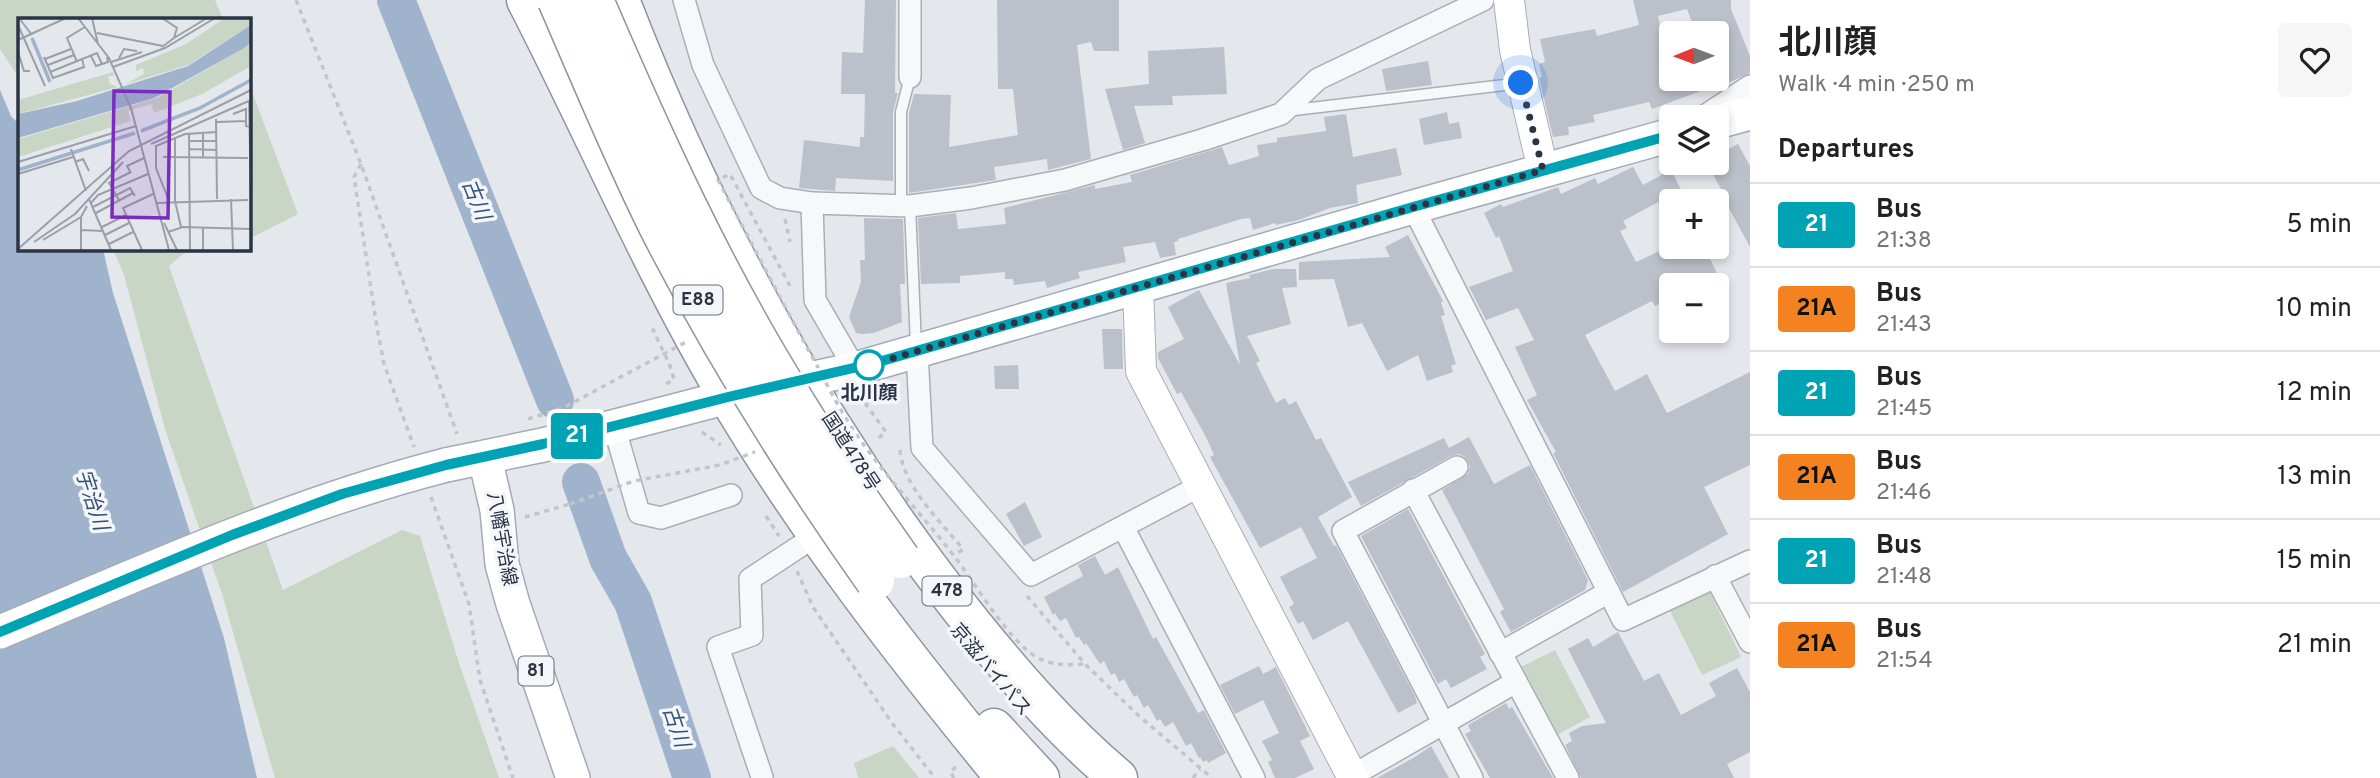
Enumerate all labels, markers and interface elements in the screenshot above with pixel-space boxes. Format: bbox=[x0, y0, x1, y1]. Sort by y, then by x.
inset map bbox=[18, 18, 250, 250]
north arrow bbox=[1659, 21, 1729, 91]
map controls bbox=[1659, 21, 1729, 343]
button: heart bbox=[2278, 23, 2352, 97]
text: 北川顔 bbox=[1778, 24, 1877, 66]
your location bbox=[1503, 65, 1538, 100]
text: Walk · 4 min · 250 m bbox=[1778, 71, 1975, 100]
button: layers bbox=[1659, 105, 1729, 175]
text: Departures bbox=[1778, 134, 1915, 167]
water label: 古川 bbox=[455, 175, 496, 226]
button: + bbox=[1659, 189, 1729, 259]
text: Bus bbox=[1876, 194, 1922, 227]
text: 5 min bbox=[2286, 209, 2352, 242]
text: 21 bbox=[1804, 210, 1829, 240]
text: 21:38 bbox=[1876, 227, 1932, 256]
button: − bbox=[1659, 273, 1729, 343]
text: Bus bbox=[1876, 278, 1922, 311]
road number: E88 bbox=[674, 286, 722, 314]
text: 10 min bbox=[2276, 293, 2352, 326]
text: 21A bbox=[1796, 294, 1837, 324]
text: 21:43 bbox=[1876, 311, 1932, 340]
marker: 北川顔 bbox=[854, 350, 884, 380]
text: Bus bbox=[1876, 362, 1922, 395]
text: 12 min bbox=[2277, 377, 2352, 410]
text: 21 bbox=[1804, 378, 1829, 408]
place label: 北川顔 bbox=[840, 382, 898, 406]
text: 21:45 bbox=[1876, 395, 1932, 424]
street label: 国道478号 bbox=[816, 408, 884, 496]
line badge: 21 bbox=[546, 413, 608, 459]
text: 21 bbox=[565, 421, 589, 451]
text: Bus bbox=[1876, 446, 1922, 479]
text: 13 min bbox=[2277, 461, 2352, 494]
text: 21A bbox=[1796, 462, 1837, 492]
water label: 宇治川 bbox=[68, 466, 114, 536]
text: 21:46 bbox=[1876, 479, 1932, 508]
street label: 八幡宇治線 bbox=[481, 490, 521, 588]
text: Bus bbox=[1876, 530, 1922, 563]
text: 15 min bbox=[2277, 545, 2352, 578]
text: 21 bbox=[1804, 546, 1829, 576]
text: 21:48 bbox=[1876, 563, 1932, 592]
road number: 478 bbox=[922, 576, 972, 606]
text: Bus bbox=[1876, 614, 1922, 647]
street label: 京滋バイパス bbox=[944, 619, 1036, 721]
text: 21 min bbox=[2277, 629, 2352, 662]
text: 21A bbox=[1796, 630, 1837, 660]
text: 21:54 bbox=[1876, 647, 1933, 676]
road number: 81 bbox=[518, 656, 554, 686]
water label: 古川 bbox=[655, 703, 695, 753]

